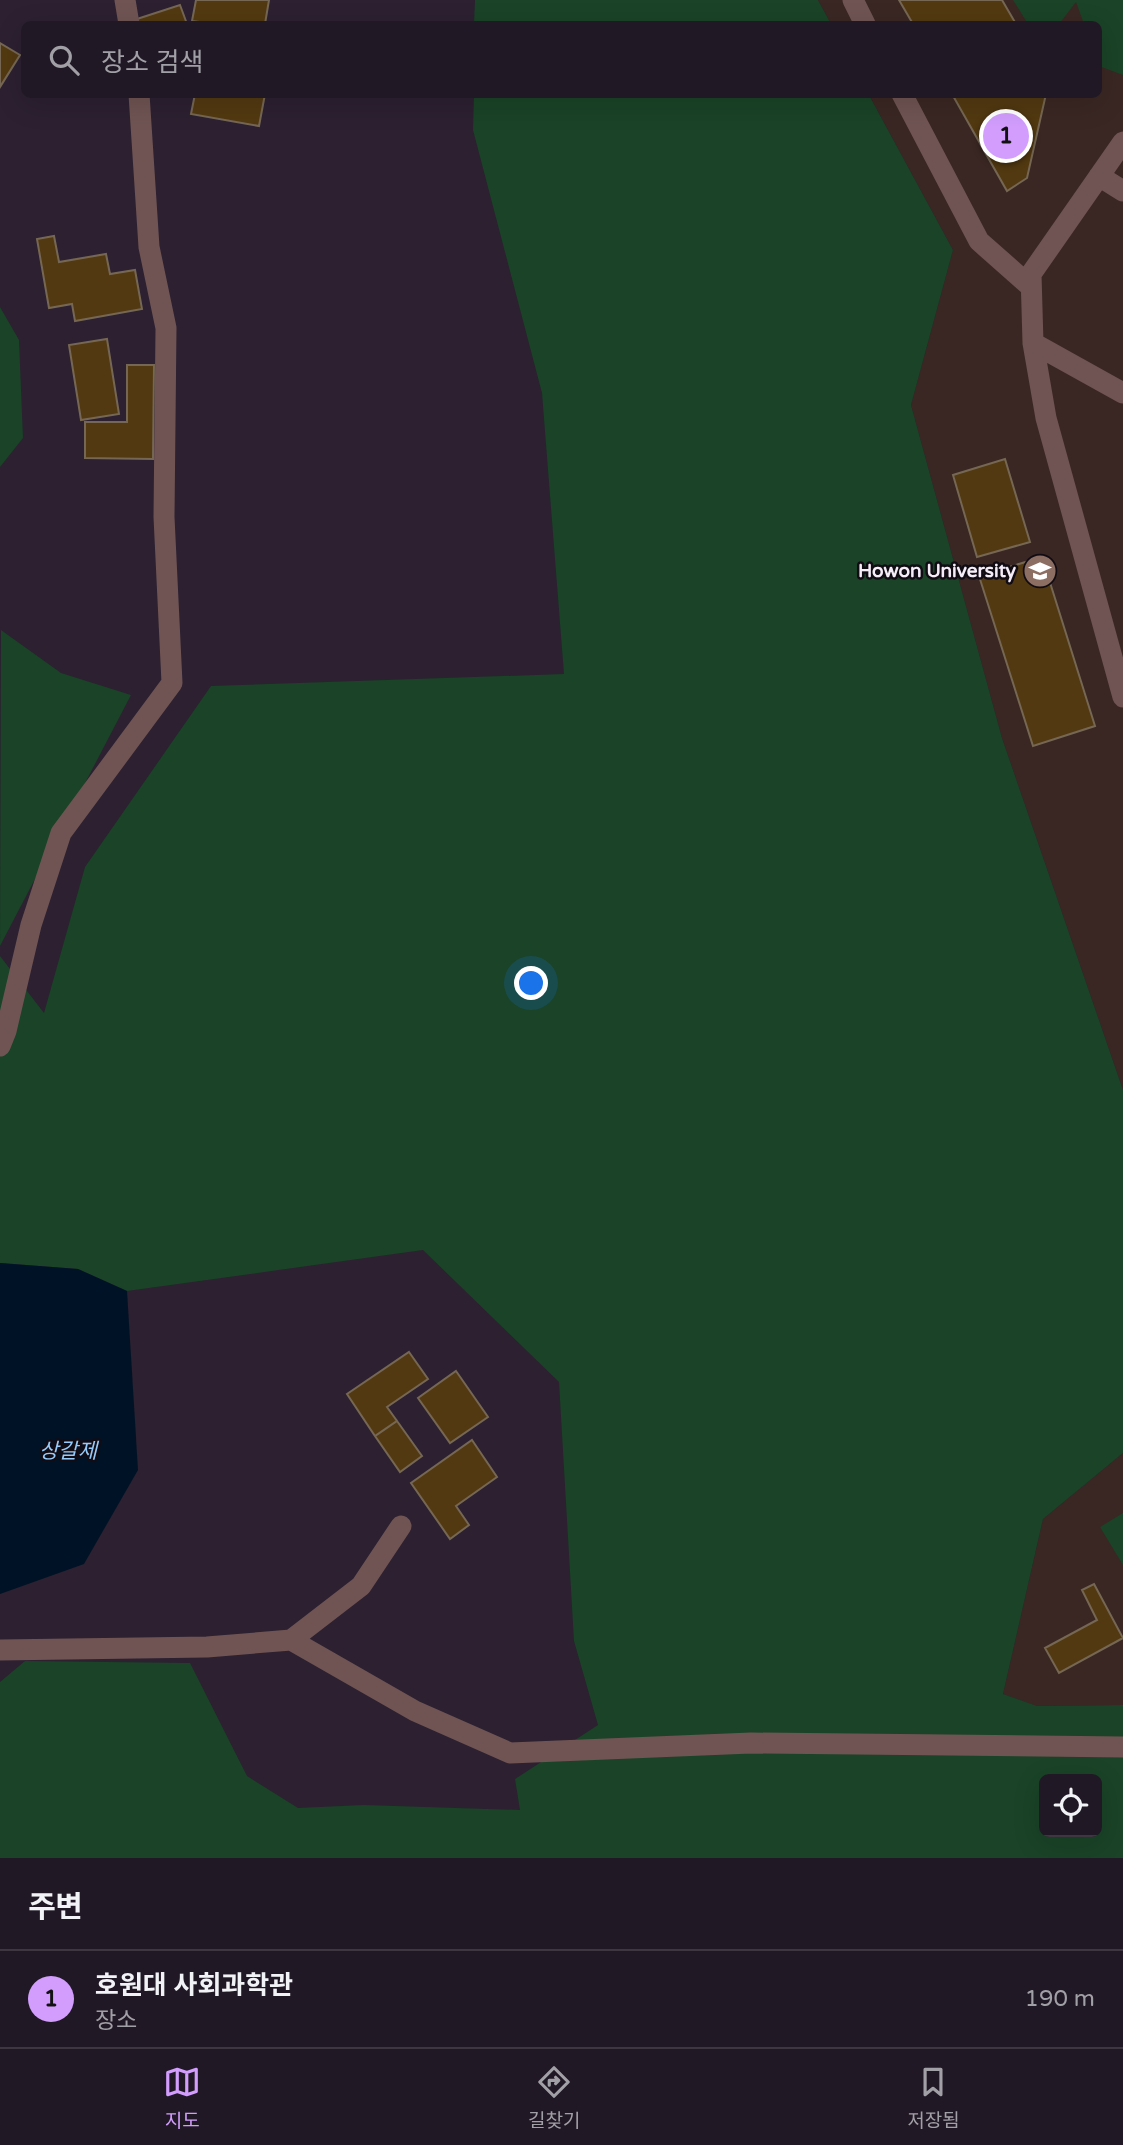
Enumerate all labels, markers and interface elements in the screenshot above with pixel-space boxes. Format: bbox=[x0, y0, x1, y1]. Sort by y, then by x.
search box bbox=[21, 21, 1102, 98]
icon: search bbox=[45, 41, 83, 79]
text: 장소 검색 bbox=[101, 47, 203, 78]
pin: 1 bbox=[983, 110, 1029, 162]
school or university icon: Howon University bbox=[1021, 552, 1059, 590]
place label: Howon University bbox=[858, 560, 1017, 583]
your location bbox=[514, 966, 548, 1000]
water label: 상갈제 bbox=[39, 1439, 100, 1464]
map controls bbox=[1039, 1774, 1102, 1837]
button: locate bbox=[1039, 1774, 1102, 1837]
text: 주변 bbox=[28, 1889, 83, 1926]
text: 호원대 사회과학관 bbox=[95, 1970, 293, 2001]
text: 1 bbox=[44, 1985, 58, 2013]
text: 190 m bbox=[1025, 1985, 1095, 2013]
text: 장소 bbox=[95, 2007, 137, 2035]
tab: 지도 bbox=[163, 2063, 201, 2132]
tab: 길찾기 bbox=[528, 2063, 580, 2132]
tab: 저장됨 bbox=[907, 2063, 960, 2132]

